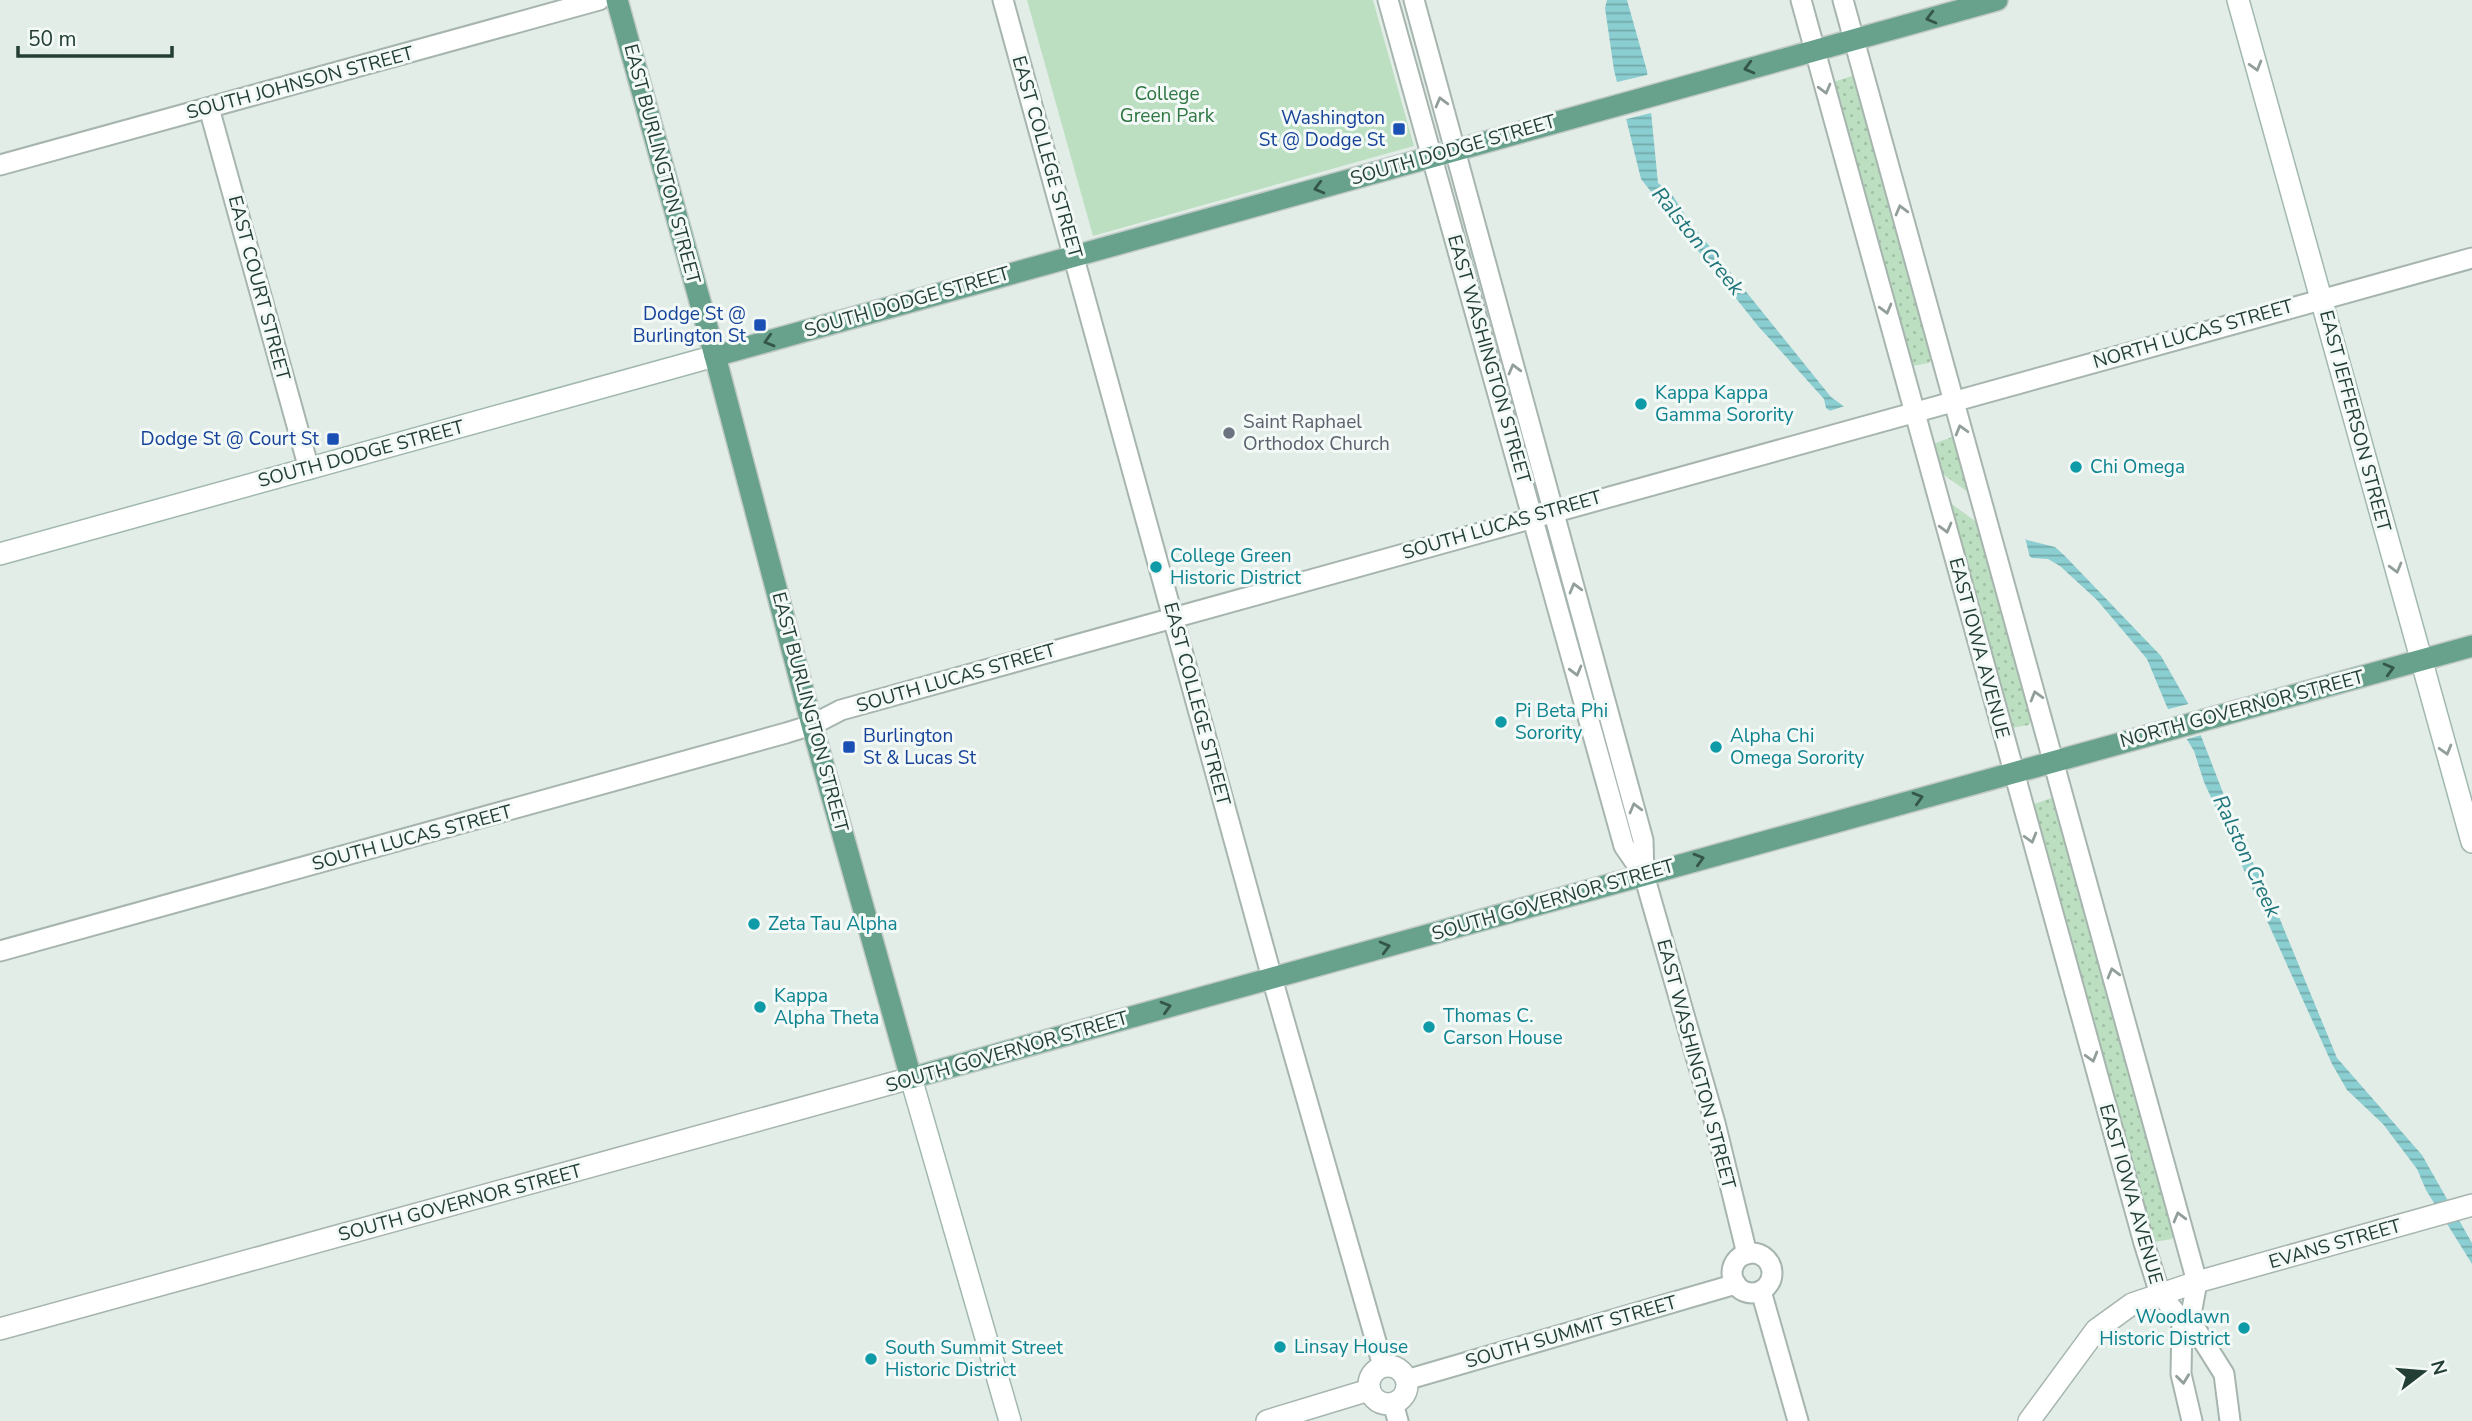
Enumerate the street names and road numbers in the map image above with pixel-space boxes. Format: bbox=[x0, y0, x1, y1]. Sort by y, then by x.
street label: SOUTH JOHNSON STREET bbox=[184, 40, 417, 126]
street label: EAST BURLINGTON STREET bbox=[617, 41, 707, 287]
street label: EAST COLLEGE STREET bbox=[1006, 53, 1089, 262]
street label: SOUTH DODGE STREET bbox=[1347, 108, 1559, 192]
street label: EAST COURT STREET bbox=[222, 193, 296, 384]
street label: EAST WASHINGTON STREET bbox=[1441, 232, 1537, 487]
street label: SOUTH DODGE STREET bbox=[801, 260, 1013, 344]
street label: NORTH LUCAS STREET bbox=[2090, 293, 2297, 375]
street label: EAST JEFFERSON STREET bbox=[2313, 307, 2397, 535]
street label: SOUTH DODGE STREET bbox=[255, 414, 467, 494]
street label: SOUTH LUCAS STREET bbox=[1399, 484, 1605, 566]
street label: EAST IOWA AVENUE bbox=[1942, 555, 2016, 741]
street label: EAST BURLINGTON STREET bbox=[765, 589, 855, 835]
street label: EAST COLLEGE STREET bbox=[1157, 599, 1237, 809]
street label: SOUTH LUCAS STREET bbox=[853, 637, 1059, 719]
street label: NORTH GOVERNOR STREET bbox=[2117, 664, 2368, 754]
street label: SOUTH LUCAS STREET bbox=[309, 799, 515, 877]
street label: SOUTH GOVERNOR STREET bbox=[1429, 853, 1678, 947]
street label: EAST WASHINGTON STREET bbox=[1650, 936, 1742, 1192]
street label: SOUTH GOVERNOR STREET bbox=[883, 1005, 1132, 1099]
street label: EAST IOWA AVENUE bbox=[2093, 1101, 2169, 1287]
street label: SOUTH GOVERNOR STREET bbox=[335, 1158, 585, 1248]
street label: EVANS STREET bbox=[2266, 1213, 2405, 1275]
street label: SOUTH SUMMIT STREET bbox=[1462, 1289, 1680, 1375]

